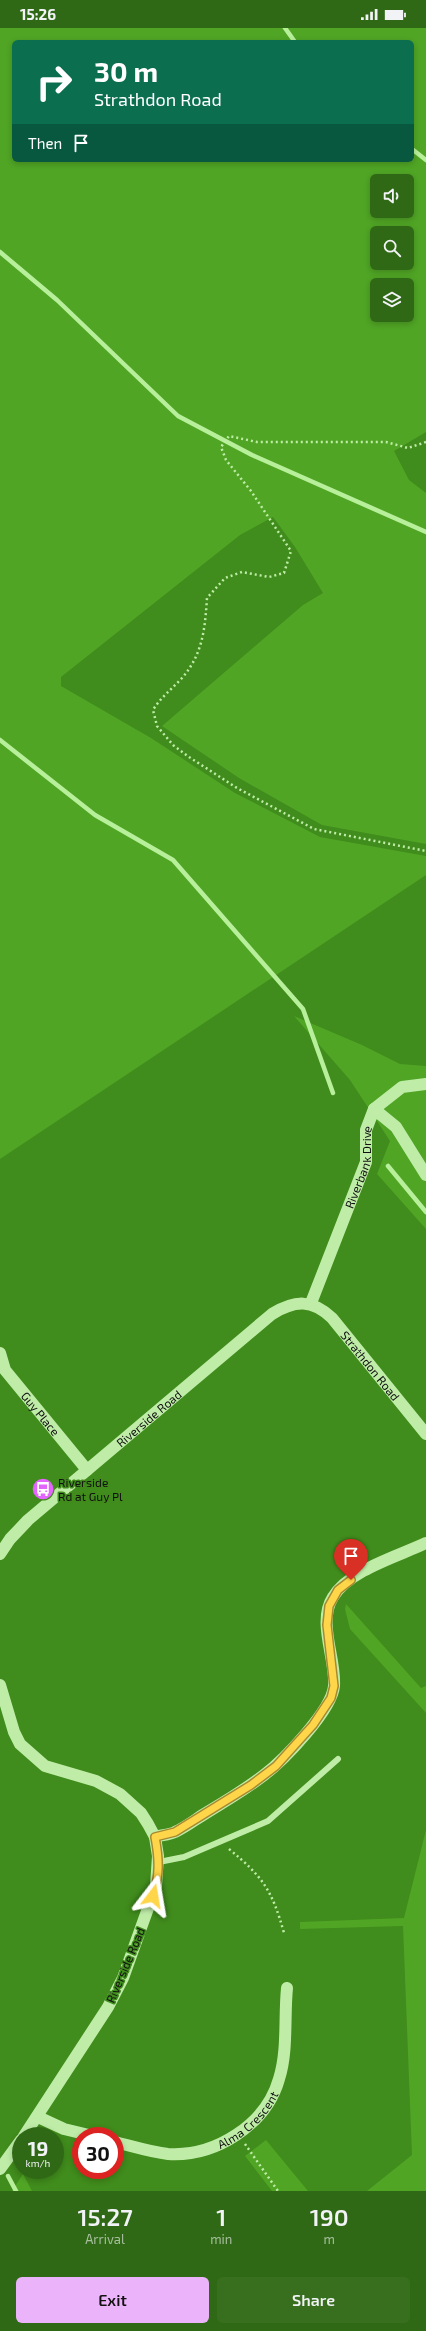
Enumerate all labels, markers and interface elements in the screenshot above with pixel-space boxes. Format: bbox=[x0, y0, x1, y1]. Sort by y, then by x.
text: 15:26 bbox=[20, 5, 56, 23]
text: 30 m bbox=[94, 54, 158, 88]
icon: right bbox=[28, 56, 80, 108]
text: Strathdon Road bbox=[94, 88, 222, 110]
icon: arrive bbox=[70, 132, 92, 154]
text: Then bbox=[28, 134, 62, 152]
map controls bbox=[370, 174, 414, 322]
button: sound bbox=[370, 174, 414, 218]
button: search bbox=[370, 226, 414, 270]
button: layers bbox=[370, 278, 414, 322]
street label: Riverbank Drive bbox=[342, 1123, 374, 1210]
street label: Strathdon Road bbox=[338, 1328, 403, 1403]
street label: Riverside Road bbox=[113, 1387, 184, 1450]
street label: Guy Place bbox=[19, 1389, 63, 1438]
place label: Riverside Rd at Guy Pl bbox=[58, 1475, 123, 1503]
bus stop icon: Riverside Rd at Guy Pl bbox=[30, 1476, 56, 1502]
pin bbox=[334, 1539, 368, 1580]
icon: arrive bbox=[340, 1545, 362, 1567]
position arrow bbox=[132, 1875, 174, 1917]
street label: Riverside Road bbox=[103, 1925, 147, 2005]
street label: Alma Crescent bbox=[215, 2089, 281, 2151]
speed limit sign: 30 bbox=[72, 2127, 124, 2179]
text: 19 bbox=[28, 2136, 48, 2160]
text: km/h bbox=[26, 2157, 50, 2169]
text: 15:27 bbox=[77, 2202, 133, 2231]
text: 1 bbox=[216, 2202, 226, 2231]
text: 190 bbox=[310, 2202, 349, 2231]
text: Arrival bbox=[85, 2231, 125, 2247]
text: min bbox=[210, 2231, 232, 2247]
text: m bbox=[323, 2231, 335, 2247]
button: Exit bbox=[16, 2277, 209, 2323]
button: Share bbox=[217, 2277, 410, 2323]

